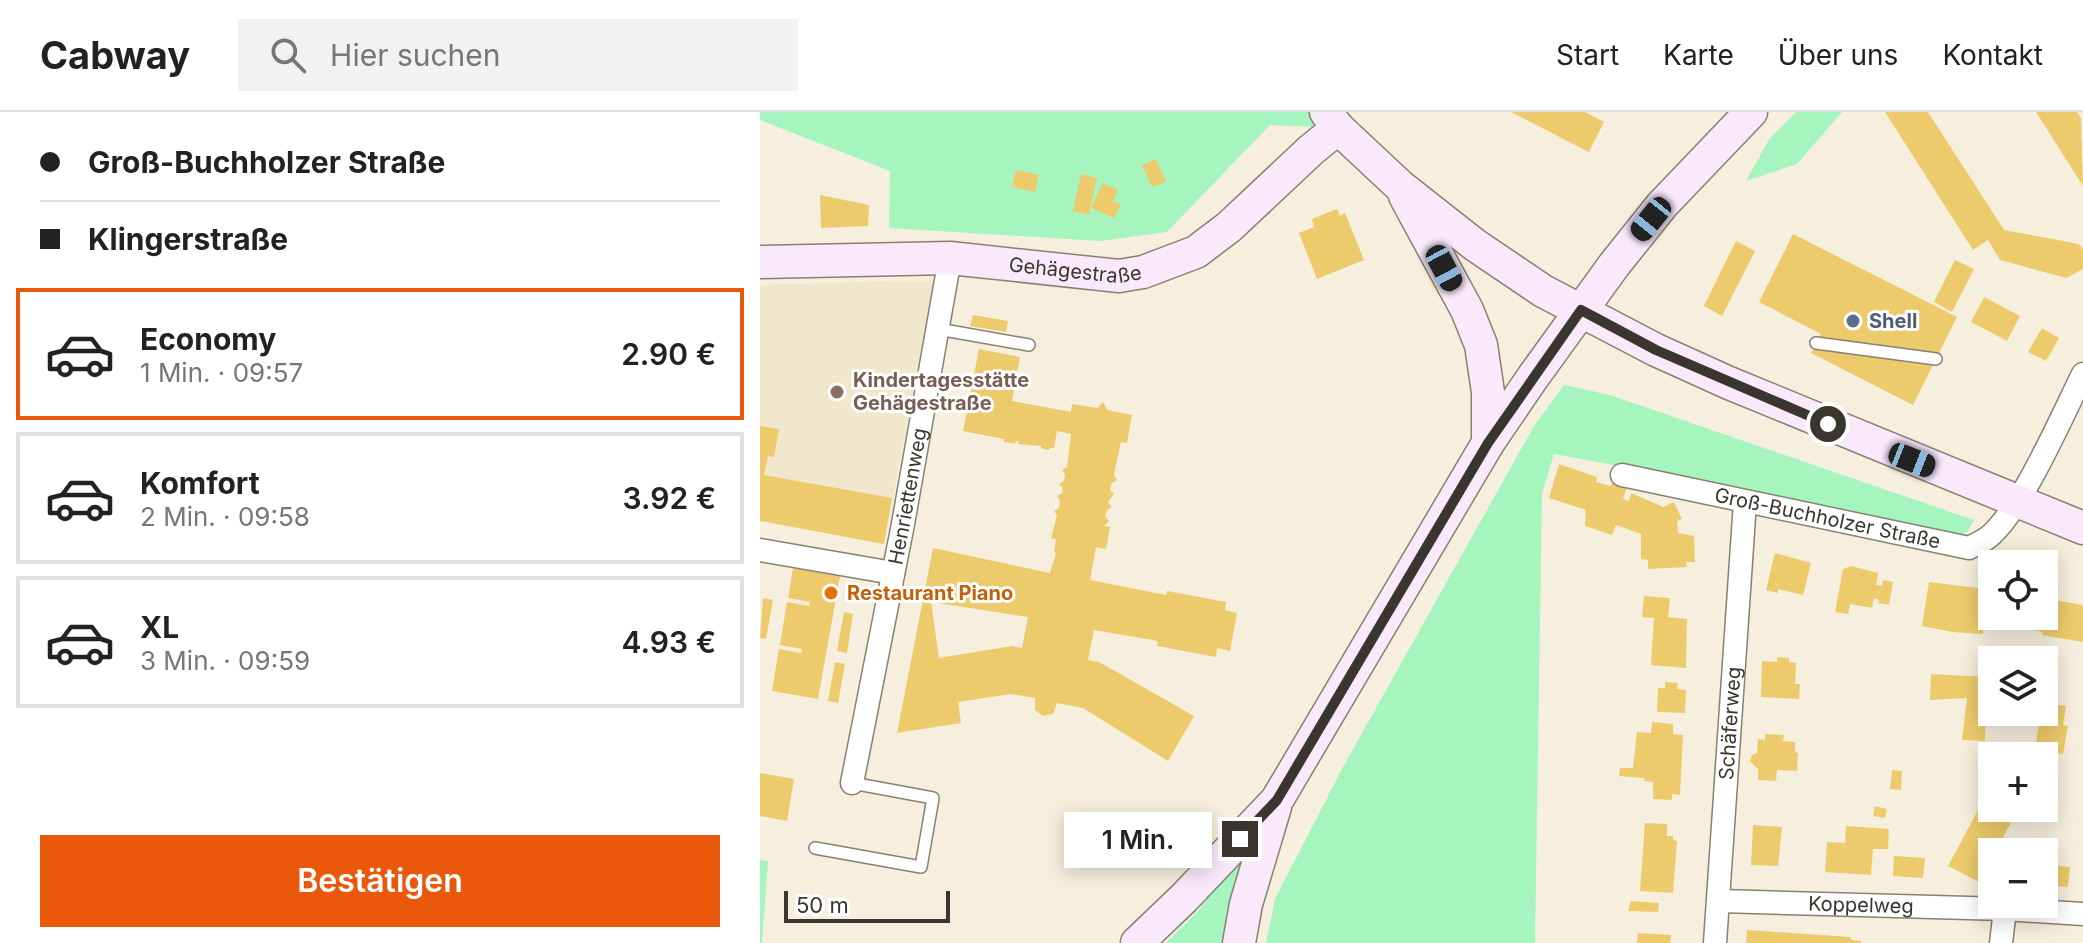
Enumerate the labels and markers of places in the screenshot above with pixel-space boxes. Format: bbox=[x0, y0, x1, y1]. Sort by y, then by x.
place label: Shell bbox=[1869, 309, 1917, 333]
marker: Shell bbox=[1844, 312, 1862, 330]
place label: Kindertagesstätte Gehägestraße bbox=[853, 368, 1029, 415]
marker: Kindertagesstätte Gehägestraße bbox=[828, 383, 846, 401]
place label: Restaurant Piano bbox=[847, 581, 1013, 605]
marker: Restaurant Piano bbox=[822, 584, 840, 602]

